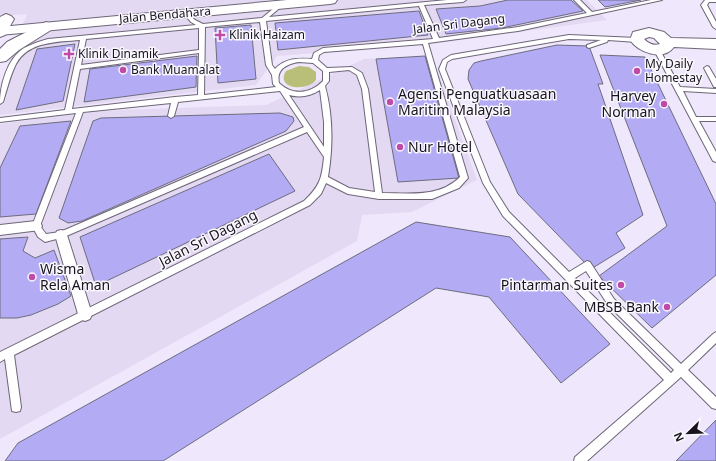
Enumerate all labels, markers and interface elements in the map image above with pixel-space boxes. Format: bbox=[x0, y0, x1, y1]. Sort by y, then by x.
street label: Jalan Bendahara bbox=[117, 2, 212, 27]
street label: Jalan Sri Dagang bbox=[411, 9, 506, 38]
place label: Klinik Haizam bbox=[229, 26, 305, 43]
marker: Klinik Haizam bbox=[214, 29, 226, 41]
place label: Klinik Dinamik bbox=[78, 45, 159, 62]
marker: Klinik Dinamik bbox=[63, 48, 75, 60]
place label: My Daily Homestay bbox=[645, 55, 703, 86]
place label: Bank Muamalat bbox=[131, 61, 220, 78]
marker: Bank Muamalat bbox=[118, 65, 128, 75]
marker: My Daily Homestay bbox=[632, 66, 642, 76]
place label: Agensi Penguatkuasaan Maritim Malaysia bbox=[398, 84, 556, 119]
place label: Harvey Norman bbox=[602, 86, 657, 121]
marker: Agensi Penguatkuasaan Maritim Malaysia bbox=[385, 97, 395, 107]
marker: Harvey Norman bbox=[659, 99, 669, 109]
place label: Nur Hotel bbox=[408, 137, 472, 156]
marker: Nur Hotel bbox=[395, 142, 405, 152]
street label: Jalan Sri Dagang bbox=[154, 205, 260, 271]
place label: Wisma Rela Aman bbox=[40, 259, 110, 294]
marker: Wisma Rela Aman bbox=[27, 272, 37, 282]
place label: Pintarman Suites bbox=[501, 275, 613, 294]
marker: Pintarman Suites bbox=[616, 280, 626, 290]
place label: MBSB Bank bbox=[584, 297, 660, 316]
marker: MBSB Bank bbox=[662, 302, 672, 312]
north arrow bbox=[668, 413, 708, 453]
text: N bbox=[670, 430, 687, 444]

